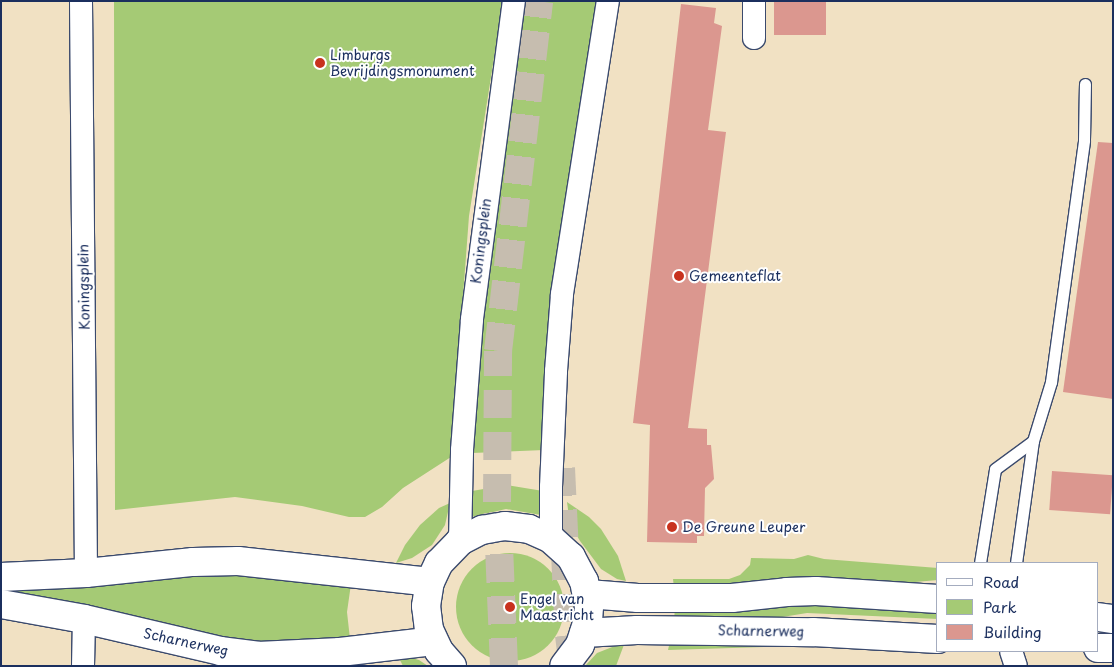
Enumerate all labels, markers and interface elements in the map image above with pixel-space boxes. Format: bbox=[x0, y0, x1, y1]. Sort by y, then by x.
place label: Limburgs Bevrijdingsmonument bbox=[330, 47, 475, 80]
marker: Limburgs Bevrijdingsmonument bbox=[314, 57, 326, 69]
street label: Koningsplein bbox=[467, 197, 495, 285]
street label: Koningsplein bbox=[75, 244, 93, 330]
place label: Gemeenteflat bbox=[689, 268, 781, 284]
marker: Gemeenteflat bbox=[673, 270, 685, 282]
place label: De Greune Leuper bbox=[682, 519, 805, 535]
marker: De Greune Leuper bbox=[666, 521, 678, 533]
legend bbox=[936, 562, 1099, 652]
text: Road bbox=[983, 570, 1019, 593]
place label: Engel van Maastricht bbox=[520, 591, 594, 624]
text: Park bbox=[983, 595, 1017, 618]
marker: Engel van Maastricht bbox=[504, 601, 516, 613]
text: Building bbox=[983, 620, 1042, 643]
street label: Scharnerweg bbox=[718, 622, 804, 640]
street label: Scharnerweg bbox=[142, 625, 230, 659]

